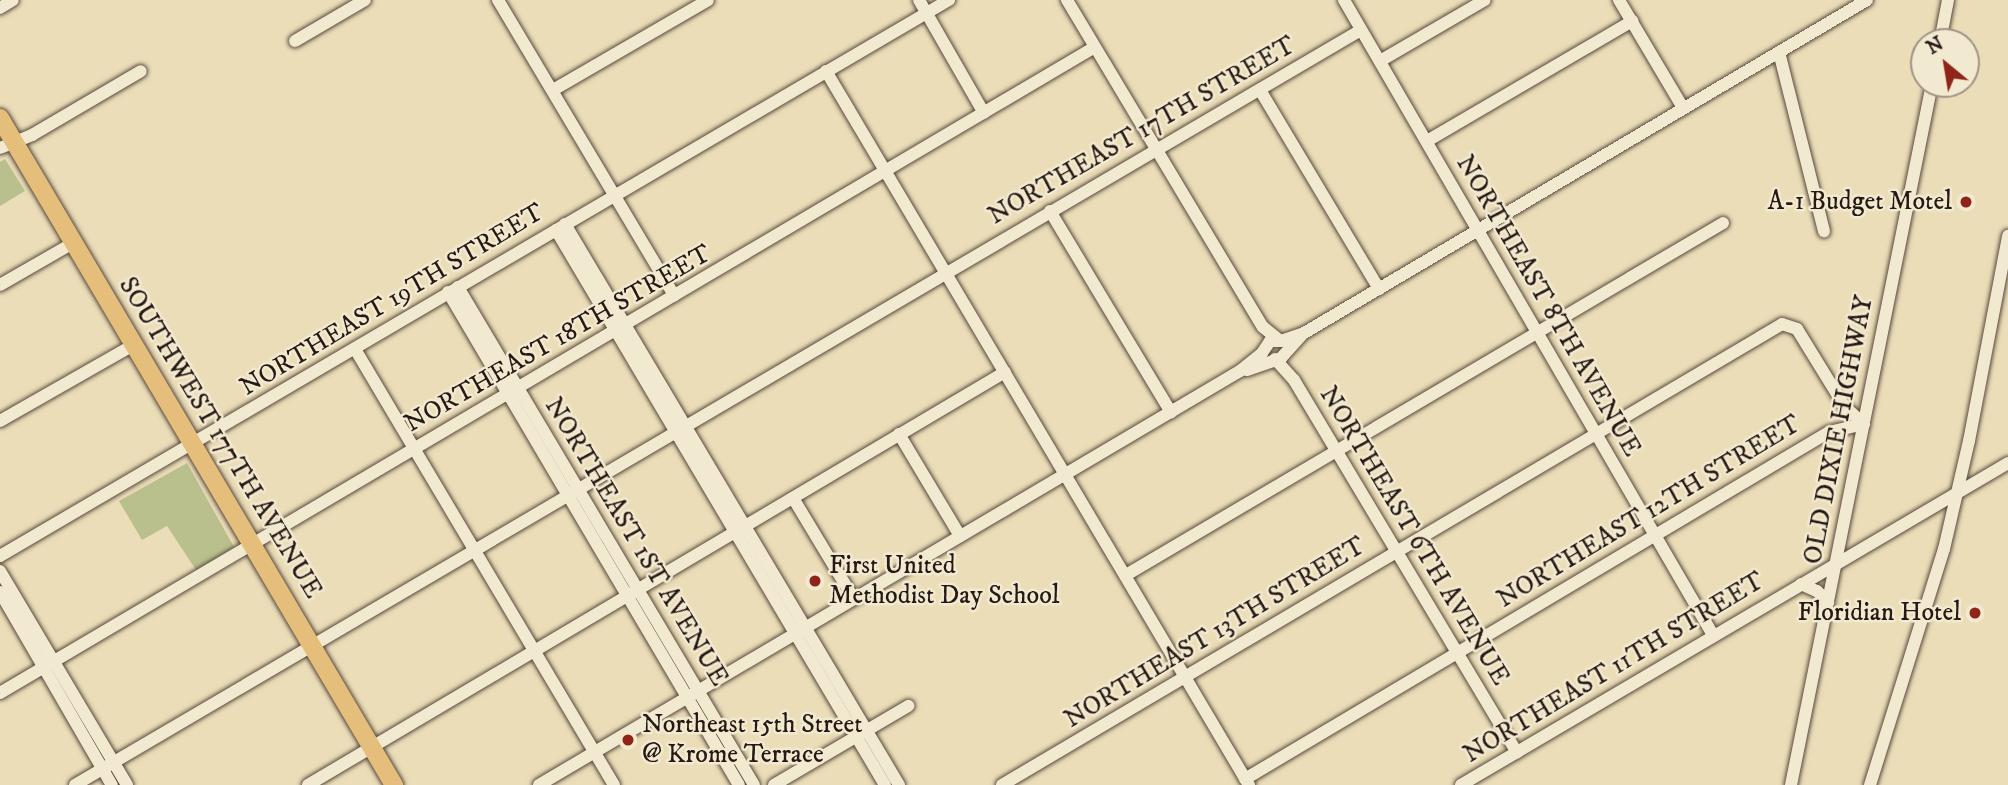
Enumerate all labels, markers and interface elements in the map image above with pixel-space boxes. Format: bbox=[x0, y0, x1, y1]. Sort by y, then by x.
north arrow bbox=[1910, 28, 1980, 98]
street label: NORTHEAST 17TH STREET bbox=[983, 30, 1301, 232]
text: N bbox=[1923, 32, 1948, 60]
street label: NORTHEAST 8TH AVENUE bbox=[1449, 150, 1647, 462]
place label: A-1 Budget Motel bbox=[1768, 186, 1952, 218]
marker: A-1 Budget Motel bbox=[1958, 194, 1974, 210]
street label: NORTHEAST 19TH STREET bbox=[235, 197, 549, 403]
street label: NORTHEAST 18TH STREET bbox=[399, 238, 717, 440]
street label: SOUTHWEST 177TH AVENUE bbox=[112, 272, 328, 604]
street label: OLD DIXIE HIGHWAY bbox=[1798, 293, 1880, 567]
street label: NORTHEAST 6TH AVENUE bbox=[1312, 381, 1516, 691]
street label: NORTHEAST 1ST AVENUE bbox=[537, 392, 735, 692]
street label: NORTHEAST 12TH STREET bbox=[1492, 409, 1806, 615]
street label: NORTHEAST 13TH STREET bbox=[1059, 531, 1371, 735]
place label: First United Methodist Day School bbox=[829, 550, 1060, 612]
street label: NORTHEAST 11TH STREET bbox=[1458, 566, 1770, 770]
marker: First United Methodist Day School bbox=[807, 573, 823, 589]
place label: Floridian Hotel bbox=[1798, 597, 1961, 629]
marker: Floridian Hotel bbox=[1967, 605, 1983, 621]
place label: Northeast 15th Street @ Krome Terrace bbox=[642, 709, 863, 770]
marker: Northeast 15th Street @ Krome Terrace bbox=[620, 732, 636, 748]

